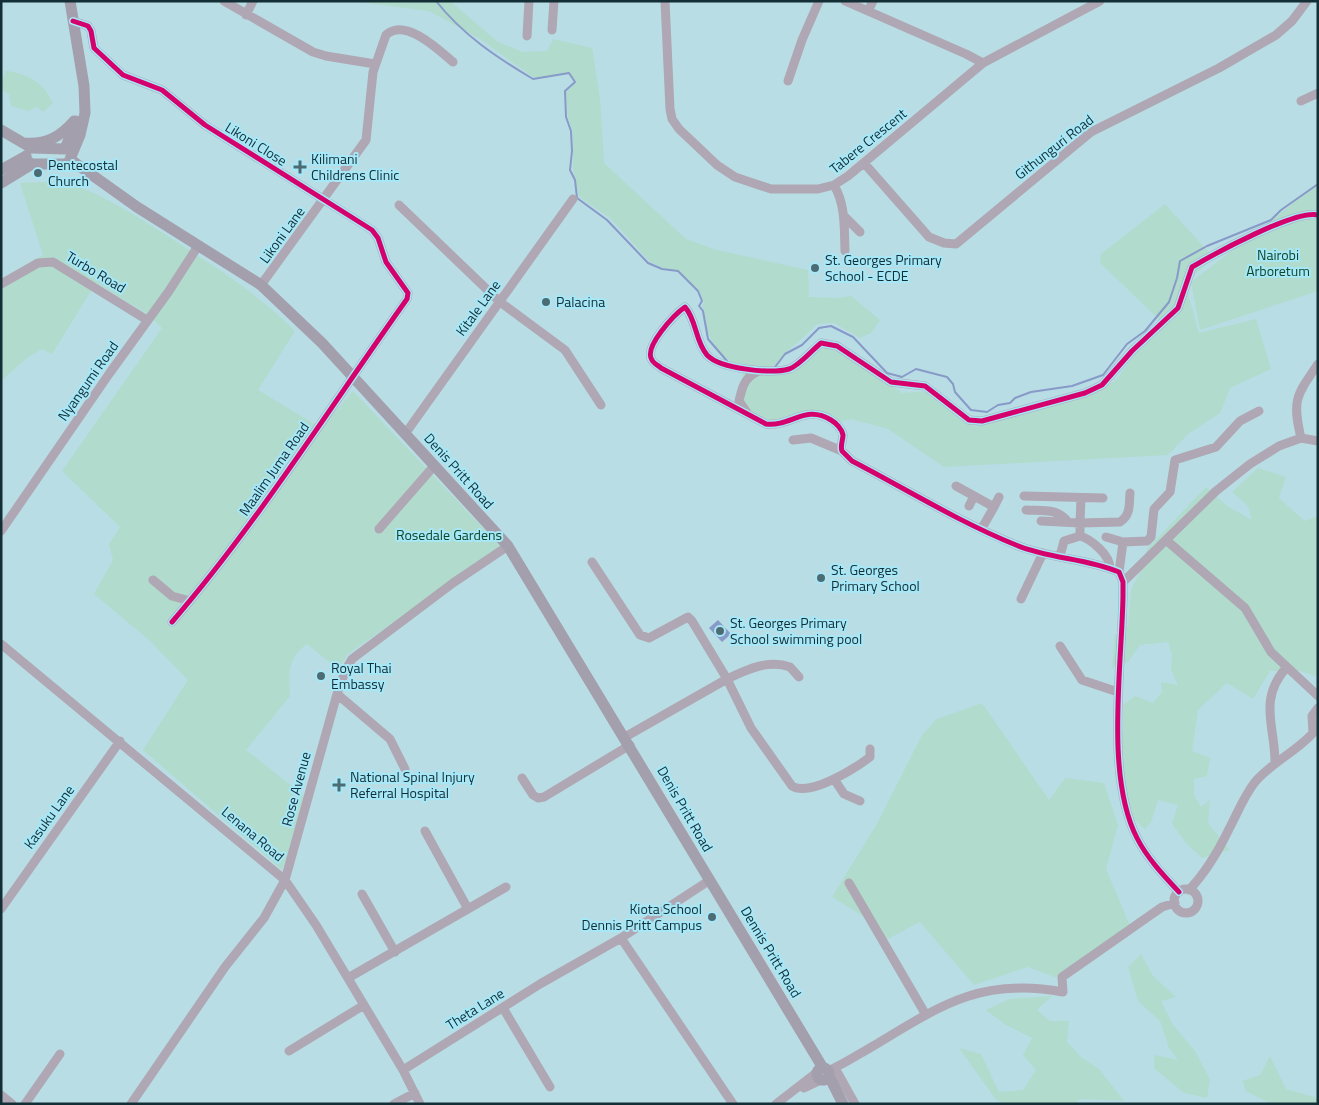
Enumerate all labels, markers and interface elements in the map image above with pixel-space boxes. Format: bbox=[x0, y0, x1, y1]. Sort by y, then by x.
street label: Tabere Crescent bbox=[825, 103, 911, 178]
street label: Githunguri Road bbox=[1010, 109, 1098, 184]
street label: Likoni Close bbox=[221, 116, 291, 171]
place label: Kilimani Childrens Clinic bbox=[311, 148, 399, 185]
place label: Pentecostal Church bbox=[48, 154, 118, 191]
marker: Kilimani Childrens Clinic bbox=[293, 160, 307, 174]
marker: Pentecostal Church bbox=[32, 167, 44, 179]
street label: Likoni Lane bbox=[254, 202, 309, 267]
park label: Nairobi Arboretum bbox=[1246, 244, 1310, 281]
street label: Turbo Road bbox=[62, 245, 130, 298]
place label: St. Georges Primary School - ECDE bbox=[825, 249, 942, 286]
marker: St. Georges Primary School - ECDE bbox=[809, 262, 821, 274]
street label: Kitale Lane bbox=[450, 275, 505, 340]
place label: Palacina bbox=[556, 291, 605, 312]
marker: Palacina bbox=[540, 296, 552, 308]
street label: Nyangumi Road bbox=[52, 336, 123, 425]
street label: Maalim Juma Road bbox=[233, 417, 314, 520]
street label: Denis Pritt Road bbox=[420, 428, 499, 513]
park label: Rosedale Gardens bbox=[396, 524, 502, 545]
place label: St. Georges Primary School bbox=[831, 559, 920, 596]
marker: St. Georges Primary School bbox=[815, 572, 827, 584]
place label: St. Georges Primary School swimming pool bbox=[730, 612, 862, 649]
marker: St. Georges Primary School swimming pool bbox=[714, 625, 726, 637]
place label: Royal Thai Embassy bbox=[331, 657, 392, 694]
marker: Royal Thai Embassy bbox=[315, 670, 327, 682]
street label: Rose Avenue bbox=[275, 749, 316, 828]
street label: Denis Pritt Road bbox=[652, 762, 718, 855]
place label: National Spinal Injury Referral Hospital bbox=[350, 766, 475, 803]
marker: National Spinal Injury Referral Hospital bbox=[332, 778, 346, 792]
street label: Kasuku Lane bbox=[18, 780, 79, 853]
street label: Lenana Road bbox=[217, 801, 289, 866]
place label: Kiota School Dennis Pritt Campus bbox=[581, 898, 702, 935]
street label: Dennis Pritt Road bbox=[736, 902, 807, 1001]
marker: Kiota School Dennis Pritt Campus bbox=[706, 911, 718, 923]
street label: Theta Lane bbox=[442, 982, 508, 1035]

